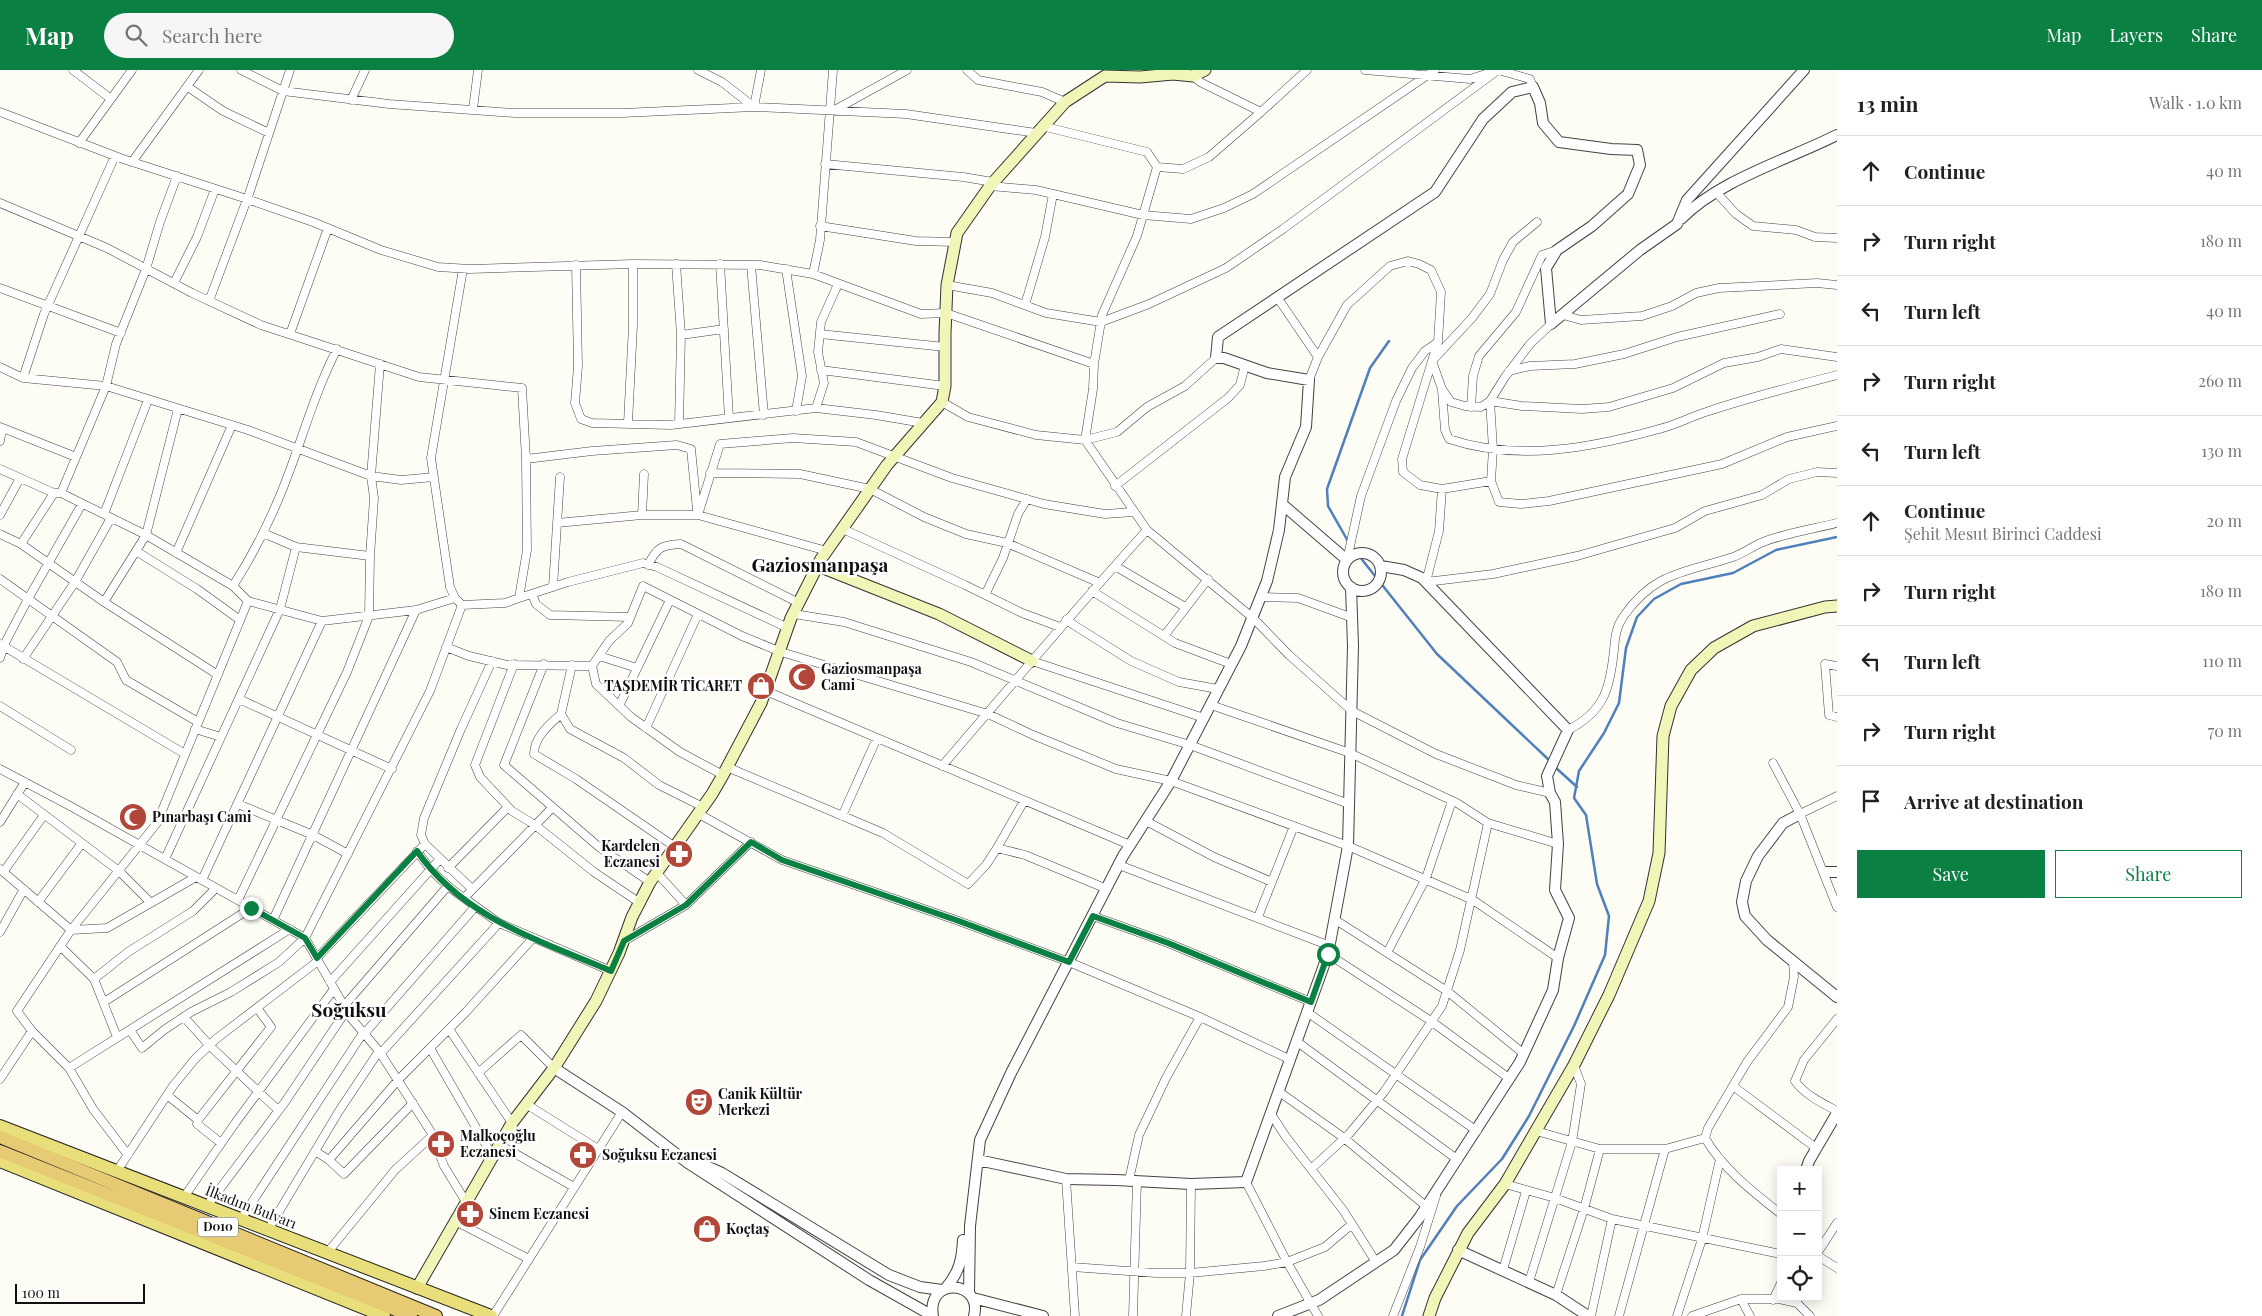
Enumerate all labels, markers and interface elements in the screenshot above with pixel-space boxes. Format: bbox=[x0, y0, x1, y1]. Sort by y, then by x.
search box bbox=[104, 13, 454, 58]
text: Map bbox=[25, 19, 74, 51]
icon: search bbox=[122, 21, 150, 49]
text: Search here bbox=[162, 22, 262, 48]
text: Map bbox=[2046, 23, 2081, 47]
text: Layers bbox=[2109, 23, 2163, 47]
text: Share bbox=[2191, 23, 2237, 47]
text: 13 min bbox=[1857, 89, 1918, 117]
text: Walk · 1.0 km bbox=[2149, 92, 2242, 113]
icon: ahead bbox=[1857, 157, 1885, 185]
text: Continue bbox=[1904, 158, 1985, 184]
text: 40 m bbox=[2206, 160, 2242, 181]
icon: right bbox=[1857, 227, 1885, 255]
text: Turn right bbox=[1904, 228, 1996, 254]
text: 180 m bbox=[2200, 230, 2242, 251]
icon: left bbox=[1857, 297, 1885, 325]
text: Turn left bbox=[1904, 298, 1981, 324]
text: 40 m bbox=[2206, 300, 2242, 321]
icon: right bbox=[1857, 367, 1885, 395]
text: Turn right bbox=[1904, 368, 1996, 394]
text: 260 m bbox=[2198, 370, 2242, 391]
icon: left bbox=[1857, 437, 1885, 465]
text: Turn left bbox=[1904, 438, 1981, 464]
text: 130 m bbox=[2201, 440, 2242, 461]
text: Continue bbox=[1904, 497, 1985, 523]
icon: ahead bbox=[1857, 507, 1885, 535]
text: 20 m bbox=[2207, 510, 2242, 531]
text: Şehit Mesut Birinci Caddesi bbox=[1904, 523, 2102, 544]
district label: Gaziosmanpaşa bbox=[752, 551, 889, 577]
icon: right bbox=[1857, 577, 1885, 605]
text: Turn right bbox=[1904, 578, 1996, 604]
text: 180 m bbox=[2200, 580, 2242, 601]
icon: left bbox=[1857, 647, 1885, 675]
text: Turn left bbox=[1904, 648, 1981, 674]
text: 110 m bbox=[2202, 650, 2242, 671]
place label: Gaziosmanpaşa Cami bbox=[821, 659, 923, 694]
mosque icon: Gaziosmanpaşa Cami bbox=[787, 662, 817, 692]
shop icon: TAŞDEMİR TİCARET bbox=[746, 671, 776, 701]
place label: TAŞDEMİR TİCARET bbox=[604, 676, 742, 695]
icon: right bbox=[1857, 717, 1885, 745]
text: Turn right bbox=[1904, 718, 1996, 744]
text: 70 m bbox=[2208, 720, 2242, 741]
icon: arrive bbox=[1857, 787, 1885, 815]
text: Arrive at destination bbox=[1904, 788, 2084, 814]
mosque icon: Pınarbaşı Cami bbox=[118, 802, 148, 832]
place label: Pınarbaşı Cami bbox=[152, 807, 252, 826]
place label: Kardelen Eczanesi bbox=[601, 836, 661, 871]
pharmacy icon: Kardelen Eczanesi bbox=[664, 839, 694, 869]
button: Save bbox=[1857, 850, 2045, 898]
button: Share bbox=[2055, 850, 2242, 898]
route end bbox=[240, 897, 263, 920]
route start bbox=[1317, 943, 1340, 966]
district label: Soğuksu bbox=[311, 996, 387, 1022]
place label: Canik Kültür Merkezi bbox=[718, 1084, 803, 1119]
theatre icon: Canik Kültür Merkezi bbox=[684, 1087, 714, 1117]
place label: Malkoçoğlu Eczanesi bbox=[460, 1126, 536, 1161]
pharmacy icon: Malkoçoğlu Eczanesi bbox=[426, 1129, 456, 1159]
pharmacy icon: Soğuksu Eczanesi bbox=[568, 1140, 598, 1170]
place label: Soğuksu Eczanesi bbox=[602, 1145, 718, 1164]
map controls bbox=[1777, 1166, 1822, 1301]
button: + bbox=[1777, 1166, 1822, 1211]
street label: İlkadım Bulvarı bbox=[203, 1180, 300, 1233]
pharmacy icon: Sinem Eczanesi bbox=[455, 1199, 485, 1229]
place label: Sinem Eczanesi bbox=[489, 1204, 590, 1223]
button: − bbox=[1777, 1211, 1822, 1256]
shop icon: Koçtaş bbox=[692, 1214, 722, 1244]
road number: D010 bbox=[198, 1218, 238, 1236]
place label: Koçtaş bbox=[726, 1219, 769, 1238]
button: locate bbox=[1777, 1256, 1822, 1301]
scale bar bbox=[15, 1281, 145, 1304]
text: 100 m bbox=[22, 1283, 60, 1302]

